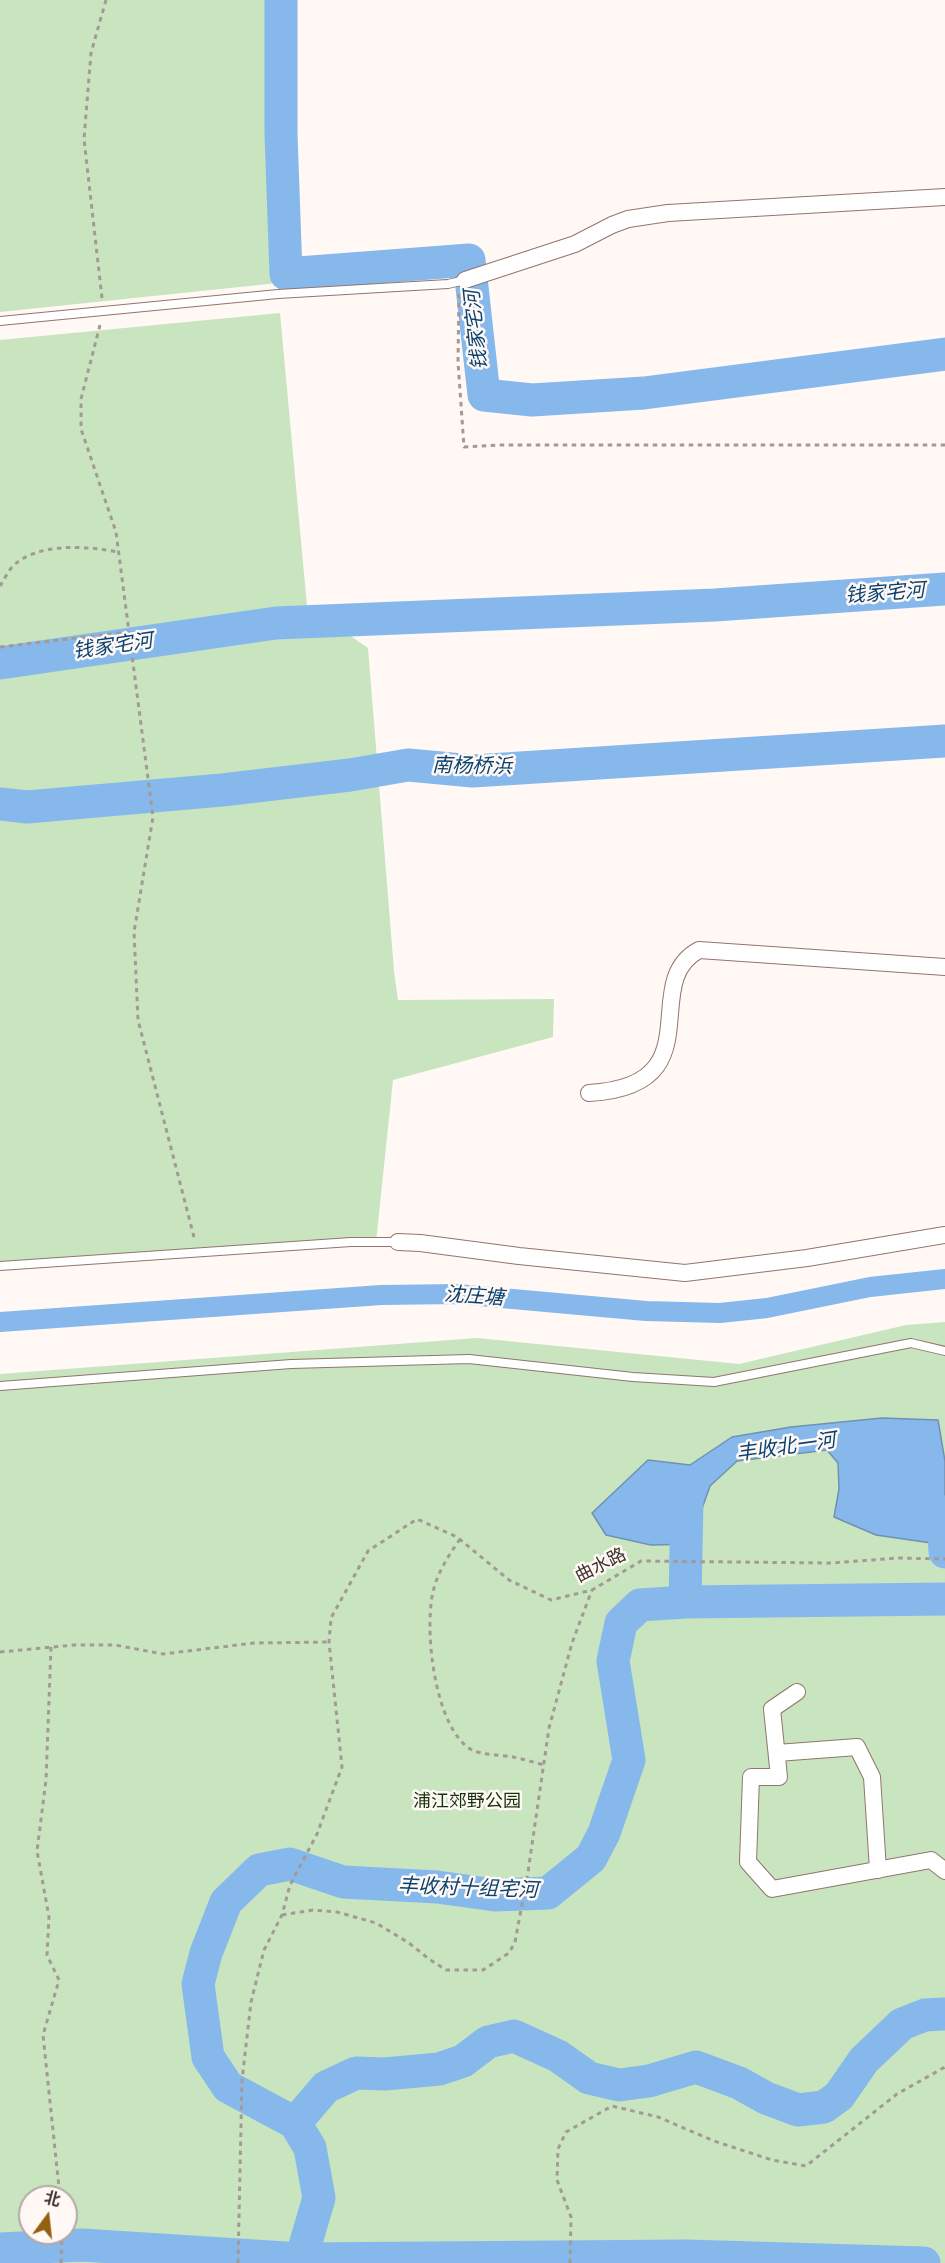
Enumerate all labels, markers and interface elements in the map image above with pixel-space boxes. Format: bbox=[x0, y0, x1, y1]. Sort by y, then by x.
water label: 钱家宅河 bbox=[461, 289, 493, 371]
water label: 钱家宅河 bbox=[844, 579, 926, 609]
water label: 钱家宅河 bbox=[72, 630, 154, 664]
water label: 南杨桥浜 bbox=[432, 754, 512, 780]
water label: 沈庄塘 bbox=[443, 1283, 505, 1311]
water label: 丰收北一河 bbox=[735, 1429, 837, 1467]
street label: 曲水路 bbox=[572, 1544, 630, 1588]
park label: 浦江郊野公园 bbox=[413, 1791, 521, 1813]
water label: 丰收村十组宅河 bbox=[398, 1875, 538, 1903]
north arrow bbox=[18, 2185, 78, 2245]
text: 北 bbox=[42, 2188, 62, 2211]

